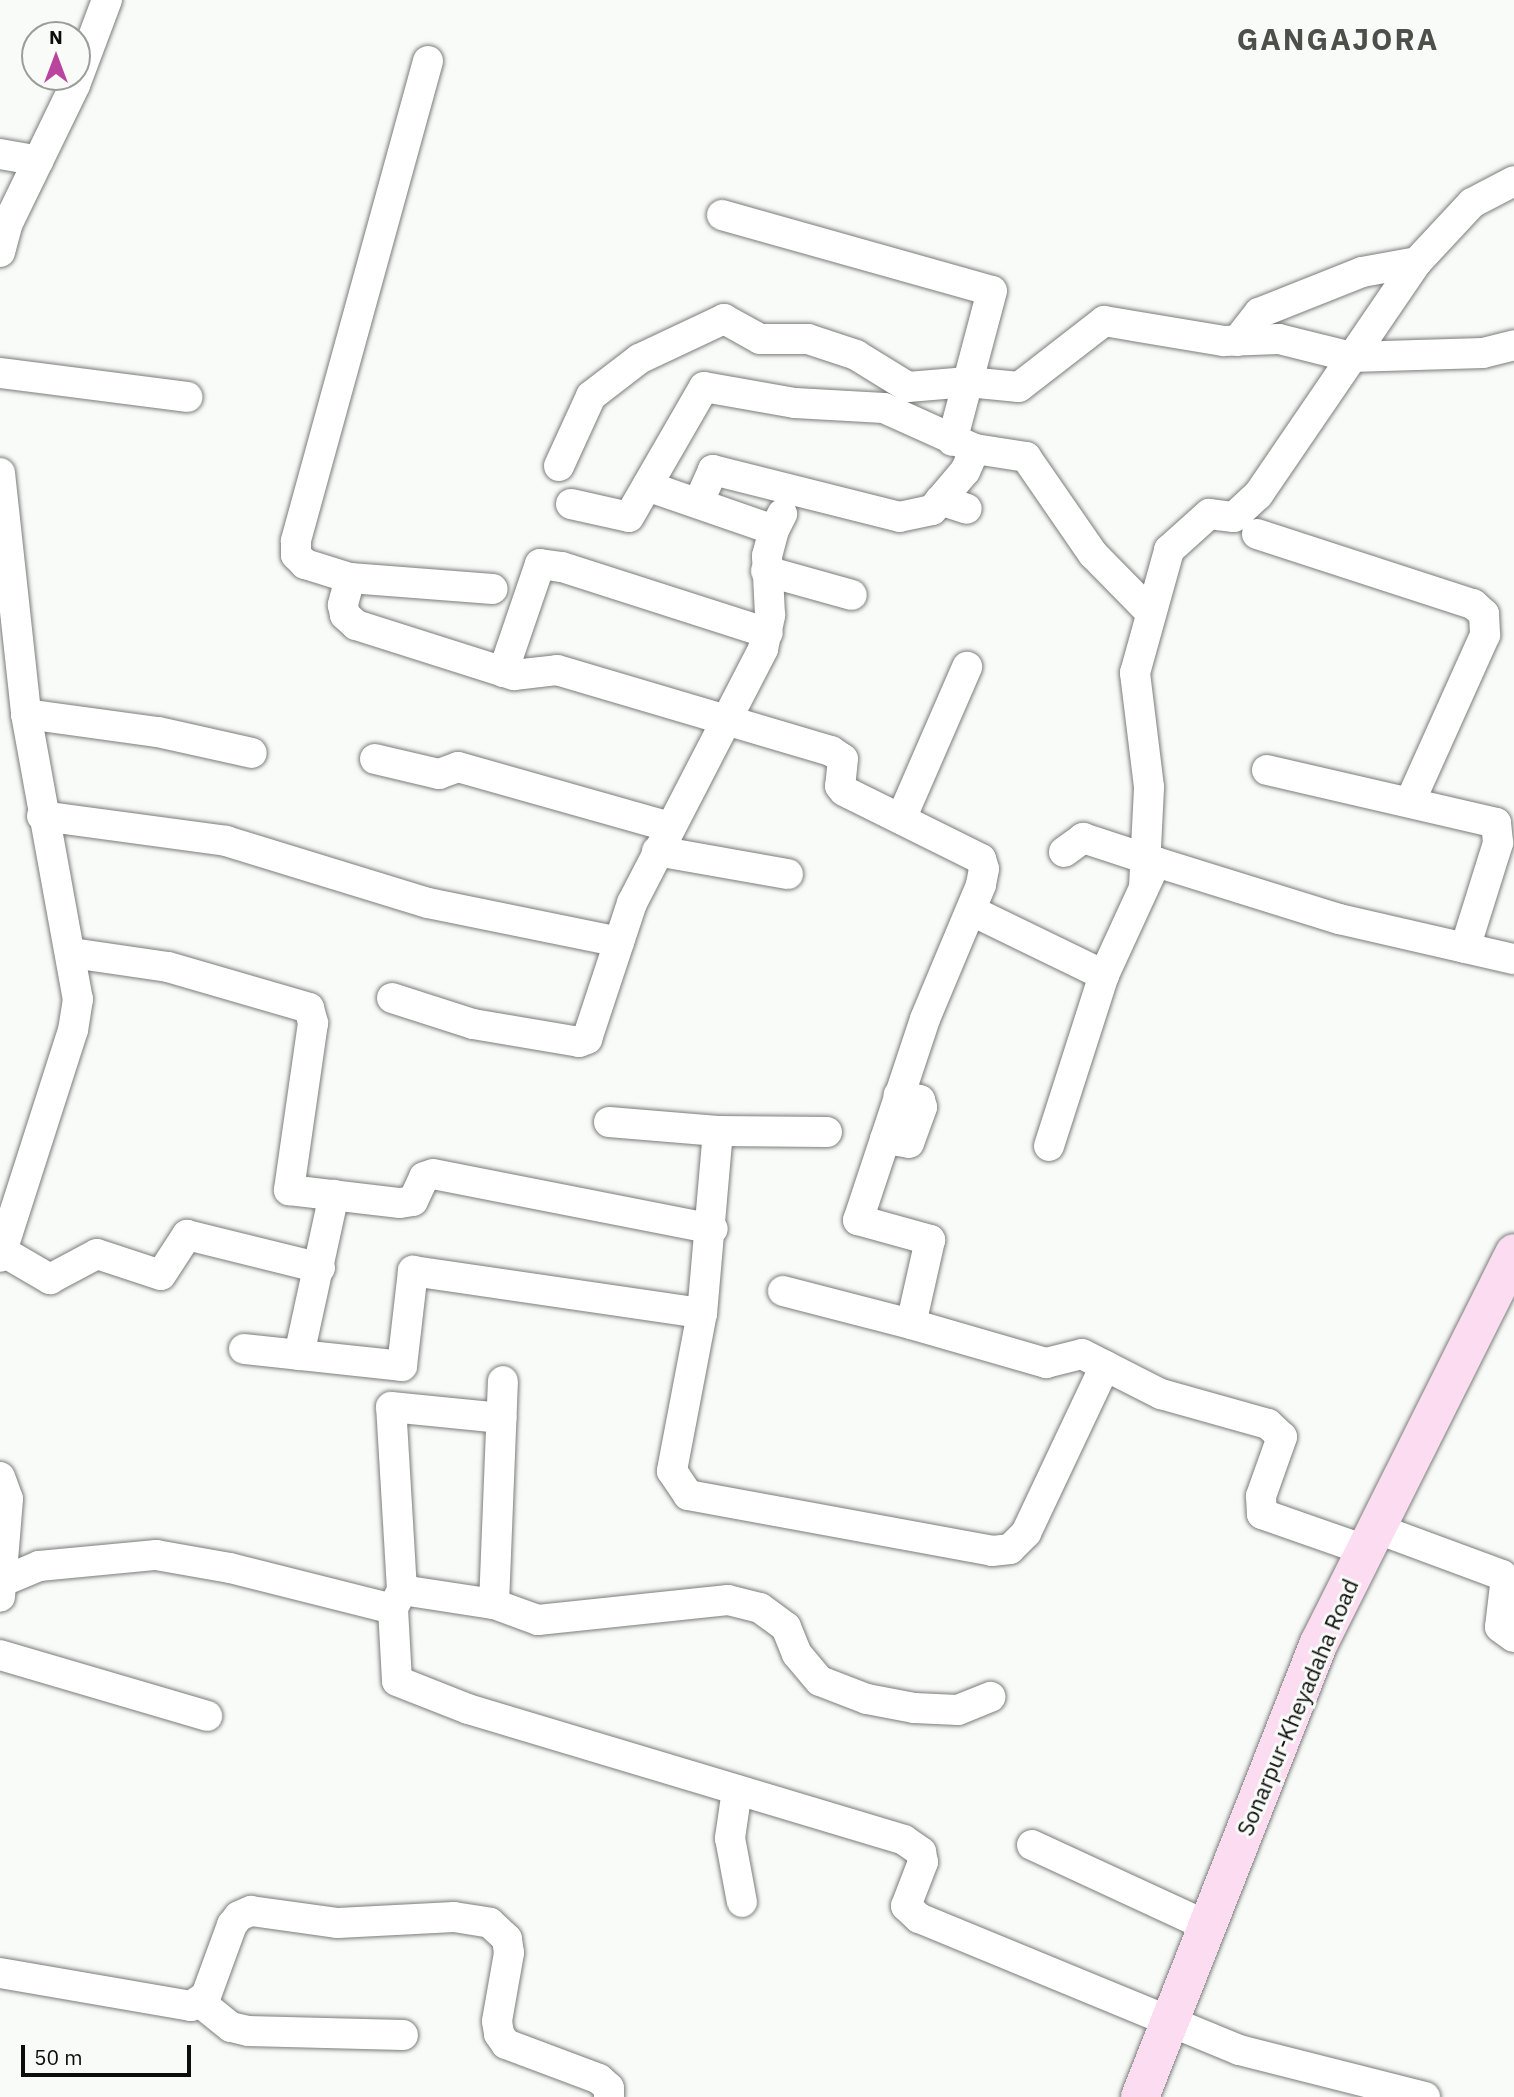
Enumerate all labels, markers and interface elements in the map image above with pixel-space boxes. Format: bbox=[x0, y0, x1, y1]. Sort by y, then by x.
north arrow bbox=[21, 21, 91, 91]
district label: GANGAJORA bbox=[1238, 21, 1438, 57]
text: N bbox=[49, 25, 63, 49]
street label: Sonarpur-Kheyadaha Road bbox=[1230, 1574, 1364, 1840]
scale bar bbox=[24, 2030, 194, 2074]
text: 50 m bbox=[34, 2043, 83, 2071]

